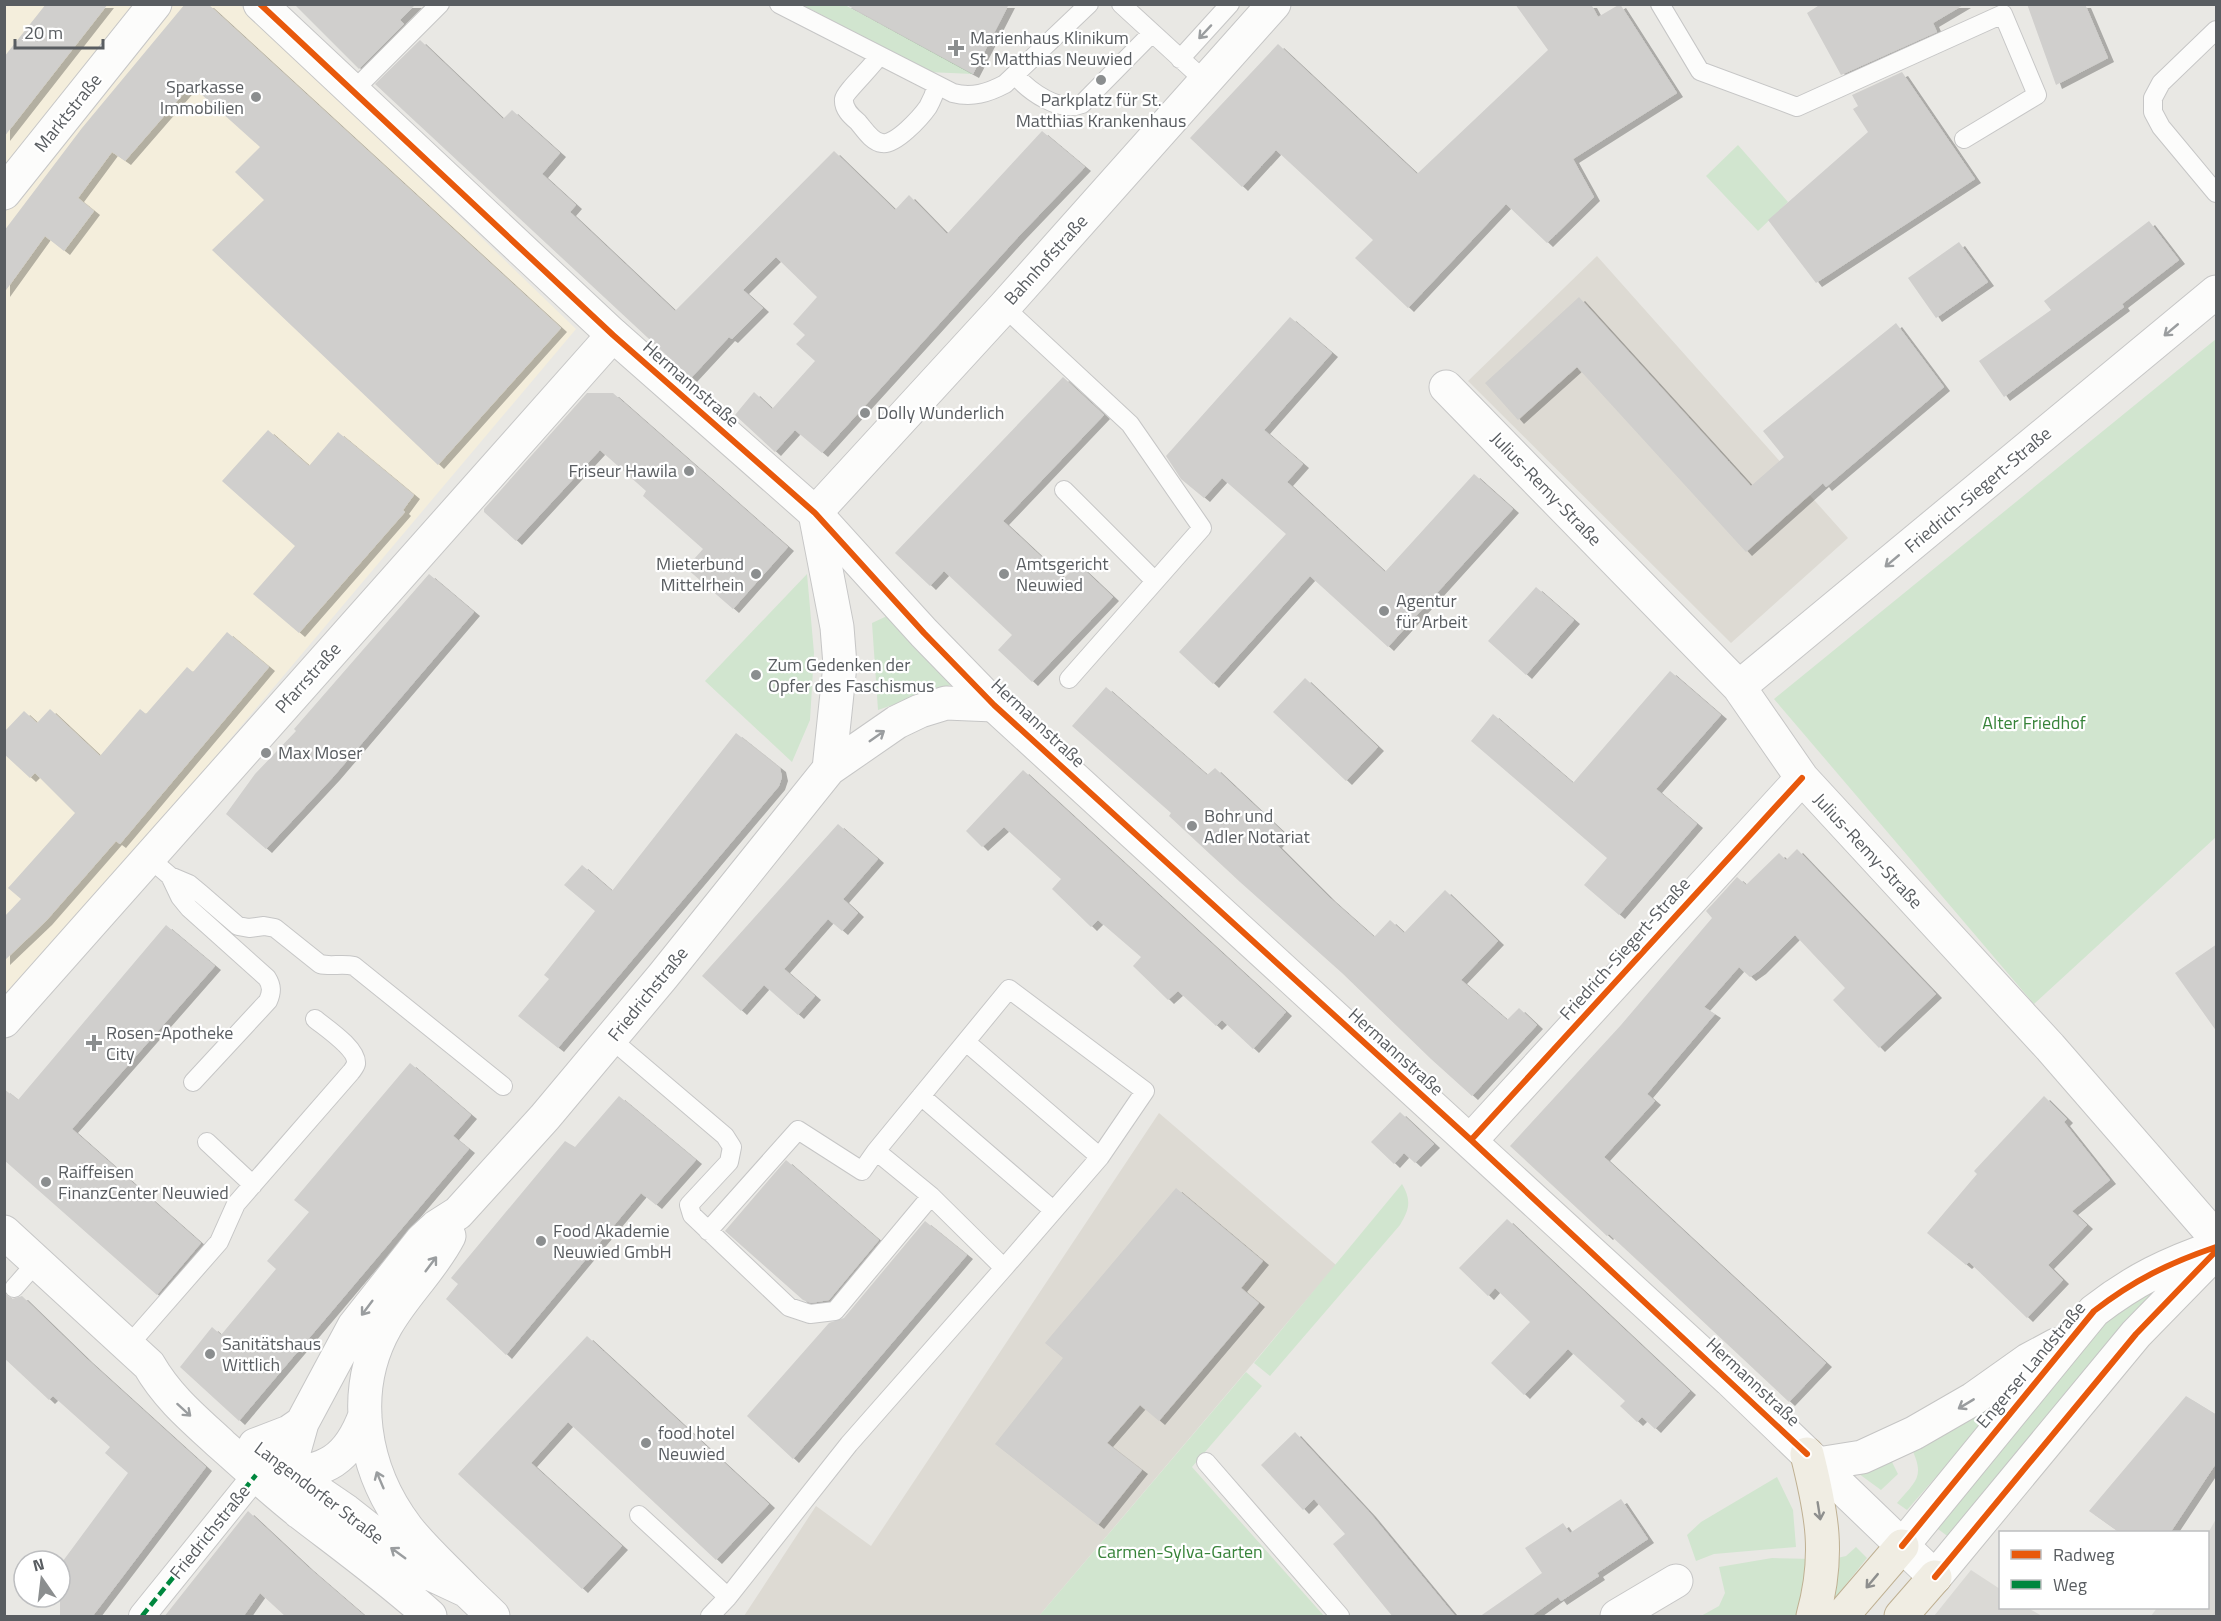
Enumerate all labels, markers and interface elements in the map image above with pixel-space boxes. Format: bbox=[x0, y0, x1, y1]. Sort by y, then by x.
scale bar bbox=[15, 12, 104, 50]
text: 20 m bbox=[24, 19, 63, 46]
place label: Marienhaus Klinikum St. Matthias Neuwied bbox=[970, 24, 1133, 72]
one-way arrow bbox=[1198, 24, 1212, 39]
marker: Marienhaus Klinikum St. Matthias Neuwied bbox=[947, 39, 965, 57]
street label: Marktstraße bbox=[27, 67, 108, 158]
place label: Sparkasse Immobilien bbox=[160, 73, 244, 121]
marker: Parkplatz für St. Matthias Krankenhaus bbox=[1094, 73, 1108, 87]
place label: Parkplatz für St. Matthias Krankenhaus bbox=[1016, 86, 1186, 134]
marker: Sparkasse Immobilien bbox=[249, 90, 263, 104]
street label: Bahnhofstraße bbox=[997, 208, 1094, 311]
one-way arrow bbox=[2163, 323, 2179, 336]
street label: Hermannstraße bbox=[637, 334, 746, 433]
place label: Dolly Wunderlich bbox=[877, 399, 1005, 426]
marker: Dolly Wunderlich bbox=[858, 406, 872, 420]
street label: Friedrich-Siegert-Straße bbox=[1898, 420, 2057, 559]
street label: Julius-Remy-Straße bbox=[1485, 425, 1608, 552]
place label: Friseur Hawila bbox=[569, 457, 677, 484]
marker: Friseur Hawila bbox=[682, 464, 696, 478]
place label: Mieterbund Mittelrhein bbox=[656, 550, 744, 598]
place label: Amtsgericht Neuwied bbox=[1016, 550, 1109, 598]
one-way arrow bbox=[1884, 554, 1900, 567]
marker: Mieterbund Mittelrhein bbox=[749, 567, 763, 581]
marker: Amtsgericht Neuwied bbox=[997, 567, 1011, 581]
place label: Agentur für Arbeit bbox=[1396, 587, 1468, 635]
marker: Agentur für Arbeit bbox=[1377, 604, 1391, 618]
street label: Pfarrstraße bbox=[268, 636, 347, 719]
place label: Zum Gedenken der Opfer des Faschismus bbox=[768, 651, 934, 699]
marker: Zum Gedenken der Opfer des Faschismus bbox=[749, 668, 763, 682]
street label: Hermannstraße bbox=[985, 672, 1091, 773]
park label: Alter Friedhof bbox=[1982, 709, 2086, 736]
one-way arrow bbox=[869, 729, 885, 742]
place label: Max Moser bbox=[278, 739, 362, 766]
marker: Max Moser bbox=[259, 746, 273, 760]
street label: Julius-Remy-Straße bbox=[1807, 787, 1929, 915]
place label: Bohr und Adler Notariat bbox=[1204, 802, 1311, 850]
marker: Bohr und Adler Notariat bbox=[1185, 819, 1199, 833]
street label: Friedrich-Siegert-Straße bbox=[1553, 871, 1696, 1026]
street label: Friedrichstraße bbox=[601, 941, 694, 1047]
street label: Hermannstraße bbox=[1343, 1001, 1450, 1102]
place label: Rosen-Apotheke City bbox=[106, 1019, 233, 1067]
marker: Rosen-Apotheke City bbox=[87, 1036, 101, 1050]
place label: Raiffeisen FinanzCenter Neuwied bbox=[58, 1158, 229, 1206]
marker: Raiffeisen FinanzCenter Neuwied bbox=[39, 1175, 53, 1189]
place label: Food Akademie Neuwied GmbH bbox=[553, 1217, 672, 1265]
marker: Food Akademie Neuwied GmbH bbox=[534, 1234, 548, 1248]
one-way arrow bbox=[425, 1257, 437, 1273]
street label: Engerser Landstraße bbox=[1969, 1295, 2092, 1434]
one-way arrow bbox=[361, 1299, 374, 1315]
place label: Sanitätshaus Wittlich bbox=[222, 1330, 321, 1378]
street label: Hermannstraße bbox=[1700, 1331, 1806, 1432]
marker: Sanitätshaus Wittlich bbox=[203, 1347, 217, 1361]
one-way arrow bbox=[1958, 1398, 1975, 1410]
one-way arrow bbox=[177, 1403, 192, 1418]
place label: food hotel Neuwied bbox=[658, 1419, 735, 1467]
street label: Langendorfer Straße bbox=[249, 1435, 390, 1550]
marker: food hotel Neuwied bbox=[639, 1436, 653, 1450]
one-way arrow bbox=[374, 1471, 385, 1490]
street label: Friedrichstraße bbox=[163, 1479, 256, 1585]
one-way arrow bbox=[1814, 1500, 1825, 1520]
legend bbox=[1999, 1531, 2209, 1609]
park label: Carmen-Sylva-Garten bbox=[1097, 1538, 1263, 1565]
text: Radweg bbox=[2053, 1541, 2115, 1568]
one-way arrow bbox=[390, 1546, 406, 1559]
north arrow bbox=[12, 1549, 72, 1609]
text: N bbox=[30, 1551, 47, 1577]
text: Weg bbox=[2053, 1571, 2087, 1598]
one-way arrow bbox=[1865, 1573, 1879, 1588]

